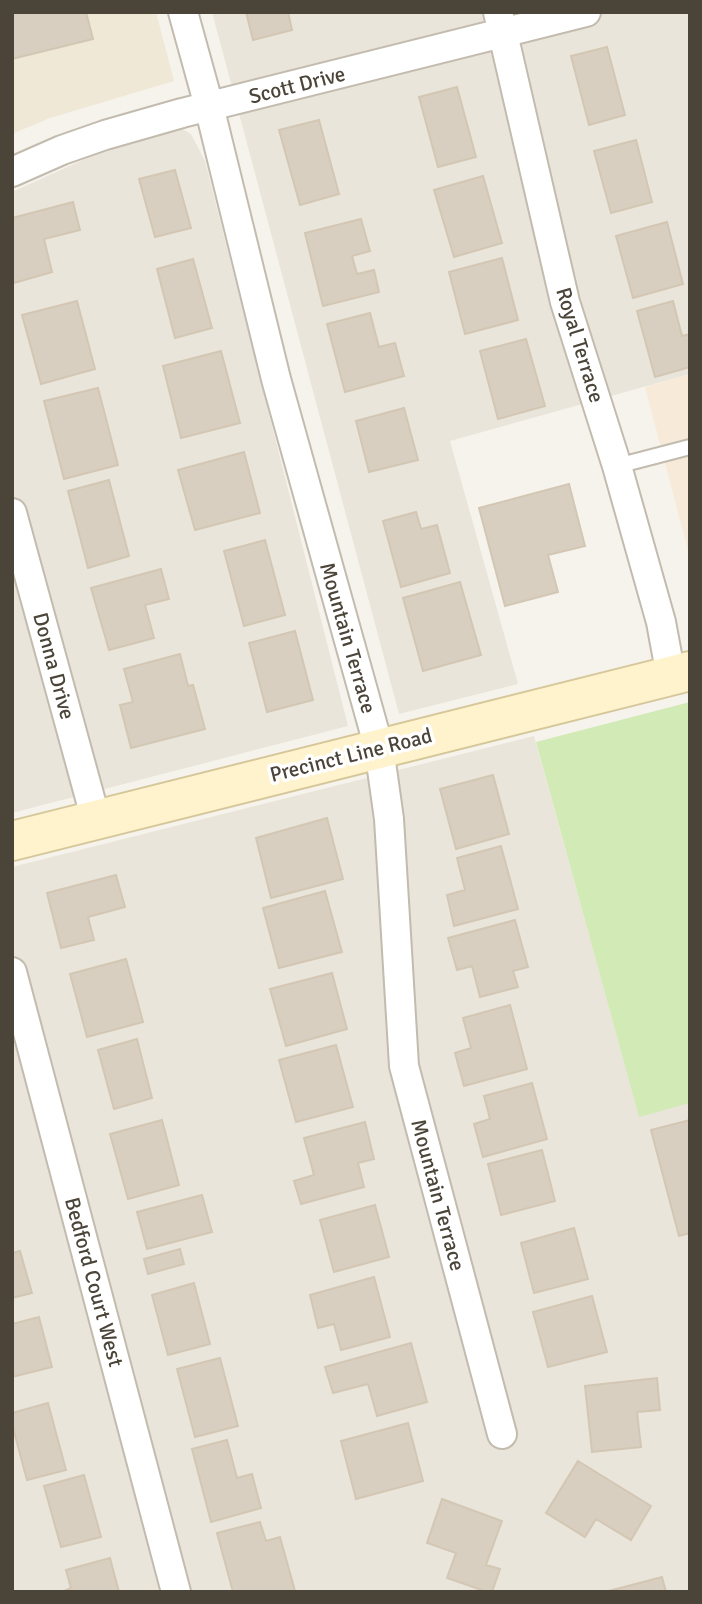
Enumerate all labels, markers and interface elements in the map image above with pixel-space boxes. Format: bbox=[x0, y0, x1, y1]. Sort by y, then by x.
street label: Scott Drive bbox=[246, 60, 348, 110]
street label: Royal Terrace bbox=[550, 284, 610, 406]
street label: Mountain Terrace bbox=[314, 559, 382, 717]
street label: Donna Drive bbox=[27, 610, 81, 722]
street label: Precinct Line Road bbox=[267, 722, 435, 788]
street label: Mountain Terrace bbox=[405, 1116, 471, 1274]
street label: Bedford Court West bbox=[59, 1194, 129, 1370]

